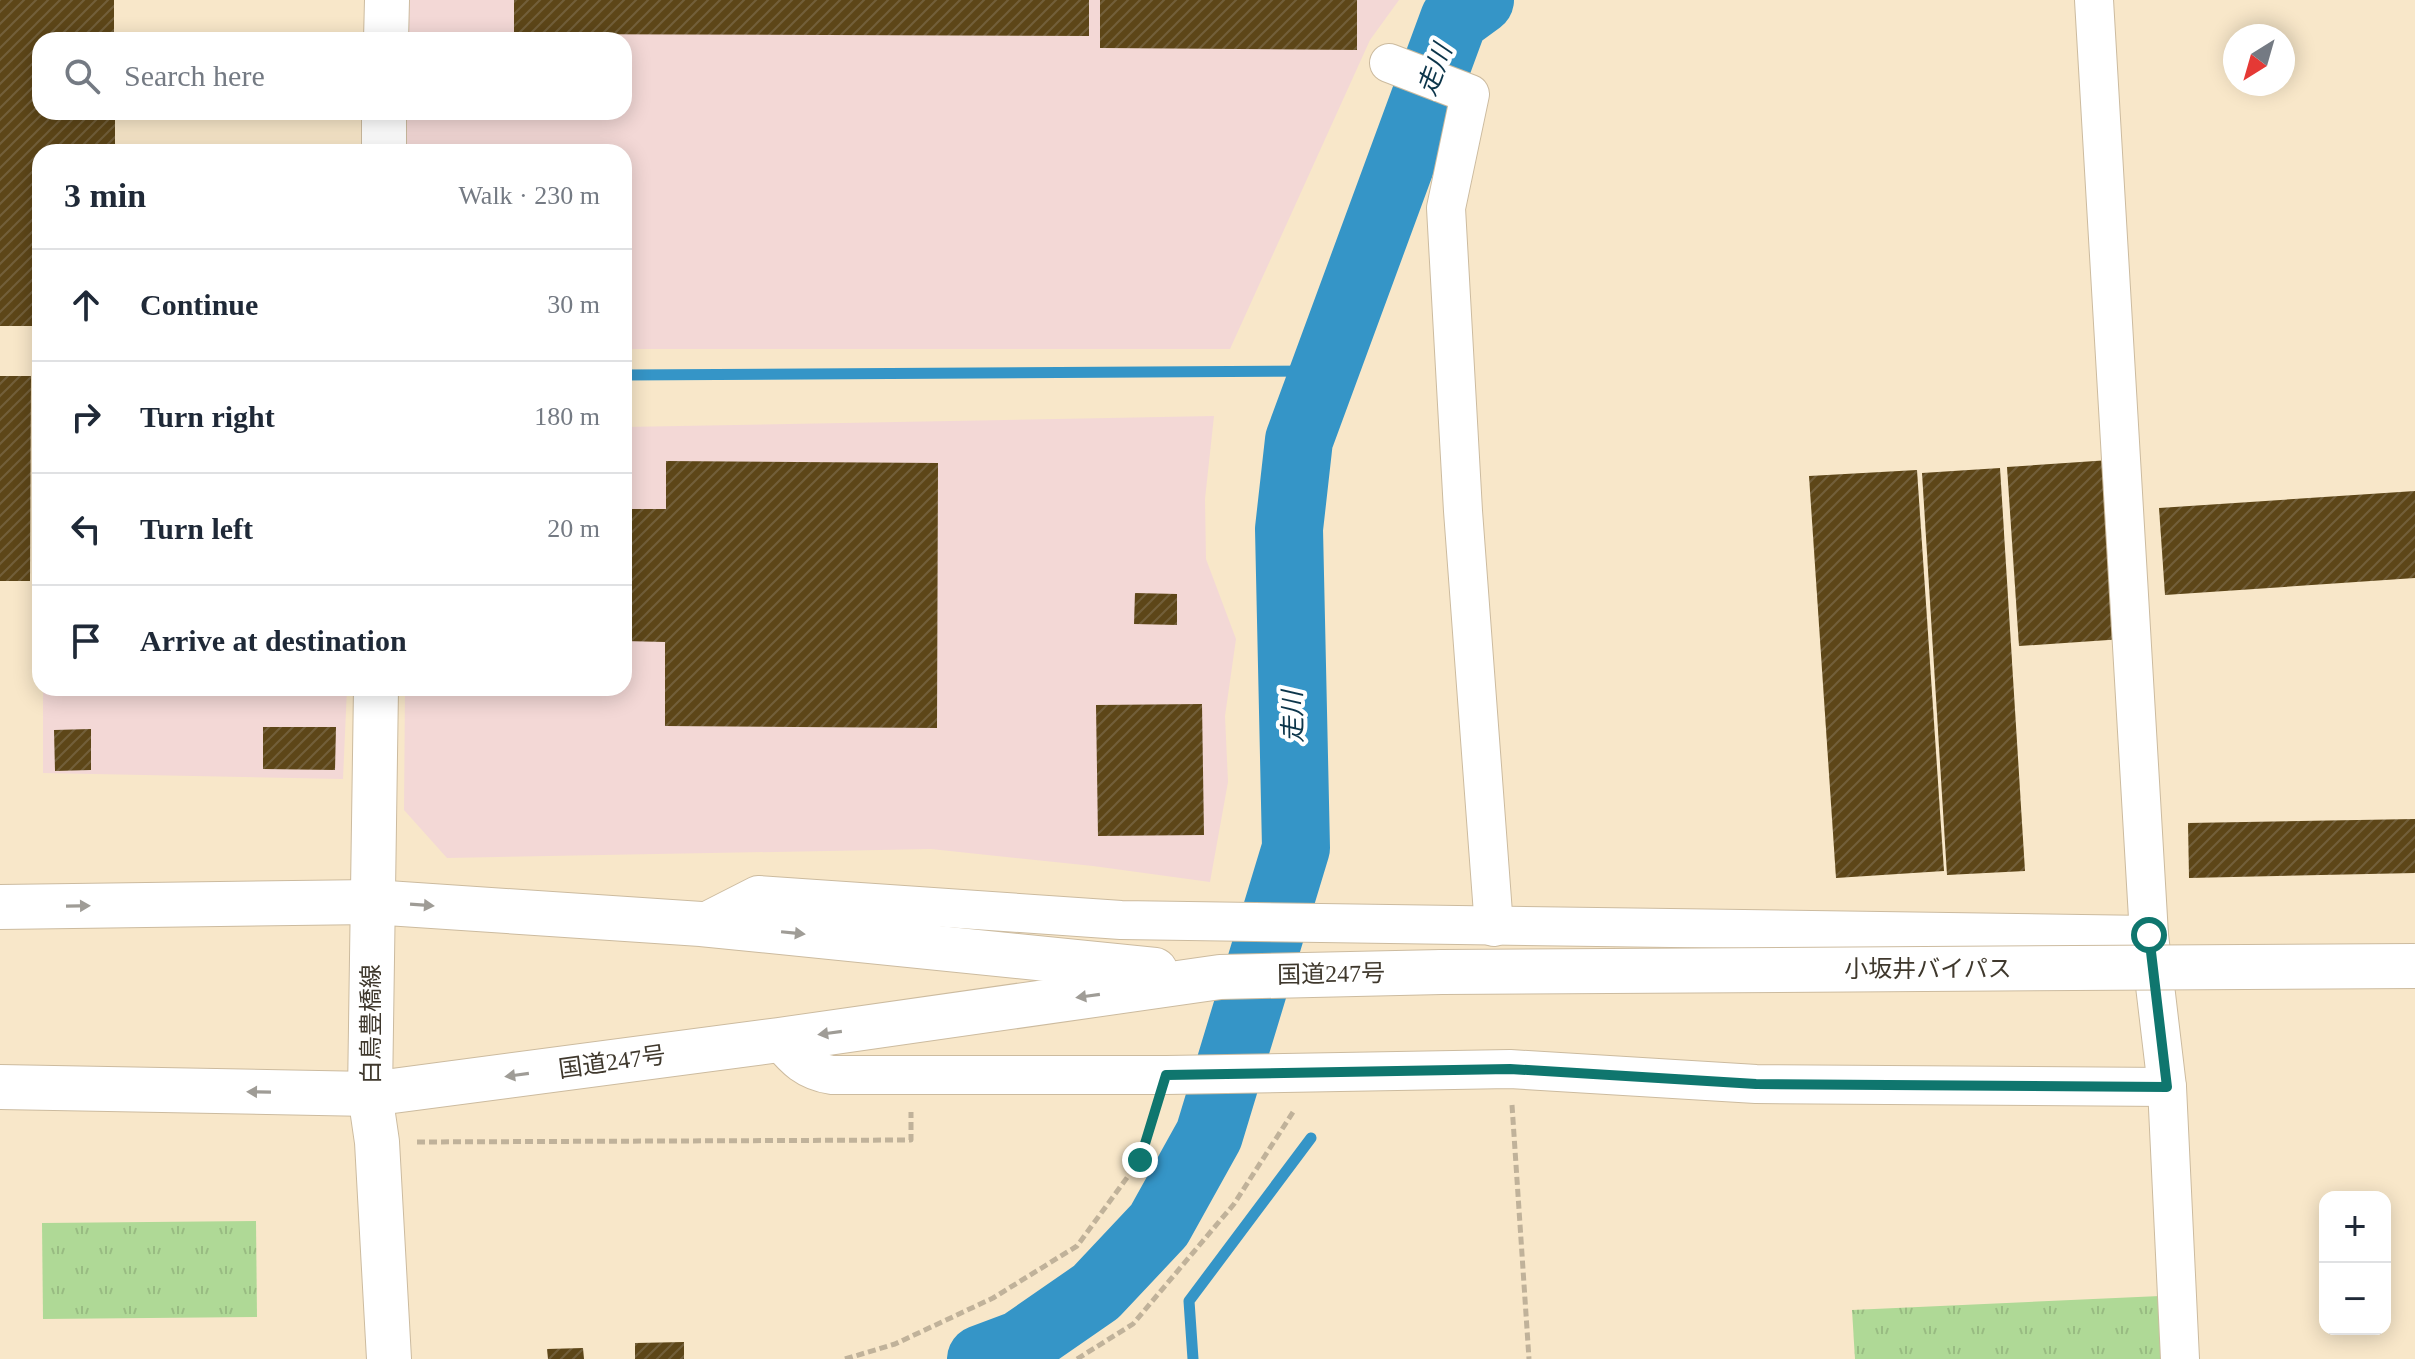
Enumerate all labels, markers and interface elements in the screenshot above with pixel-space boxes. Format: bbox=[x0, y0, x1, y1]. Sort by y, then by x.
north arrow bbox=[2223, 24, 2295, 96]
search box bbox=[32, 32, 632, 120]
water label: 走川 bbox=[1412, 38, 1459, 99]
icon: search bbox=[60, 54, 104, 98]
text: Search here bbox=[124, 59, 265, 92]
text: 3 min bbox=[64, 177, 146, 214]
text: Walk · 230 m bbox=[458, 181, 600, 210]
icon: ahead bbox=[64, 283, 108, 327]
text: Continue bbox=[140, 288, 258, 321]
text: 30 m bbox=[547, 290, 600, 319]
icon: right bbox=[64, 395, 108, 439]
text: Turn right bbox=[140, 400, 275, 433]
text: 180 m bbox=[534, 402, 600, 431]
icon: left bbox=[64, 507, 108, 551]
text: Turn left bbox=[140, 512, 253, 545]
text: 20 m bbox=[547, 514, 600, 543]
icon: arrive bbox=[64, 619, 108, 663]
text: Arrive at destination bbox=[140, 624, 407, 657]
water label: 走川 bbox=[1278, 688, 1308, 743]
one-way arrow bbox=[66, 899, 91, 912]
one-way arrow bbox=[410, 899, 435, 912]
route start bbox=[2131, 917, 2167, 953]
one-way arrow bbox=[781, 926, 806, 939]
street label: 小坂井バイパス bbox=[1844, 956, 2012, 982]
street label: 国道247号 bbox=[1277, 960, 1385, 988]
street label: 白鳥豊橋線 bbox=[358, 964, 384, 1084]
one-way arrow bbox=[1075, 990, 1100, 1003]
one-way arrow bbox=[818, 1027, 843, 1040]
street label: 国道247号 bbox=[557, 1042, 667, 1082]
one-way arrow bbox=[504, 1069, 529, 1082]
one-way arrow bbox=[246, 1086, 271, 1098]
route end bbox=[1122, 1142, 1158, 1178]
map controls bbox=[2319, 1191, 2391, 1335]
button: + bbox=[2319, 1191, 2391, 1263]
button: − bbox=[2319, 1263, 2391, 1335]

